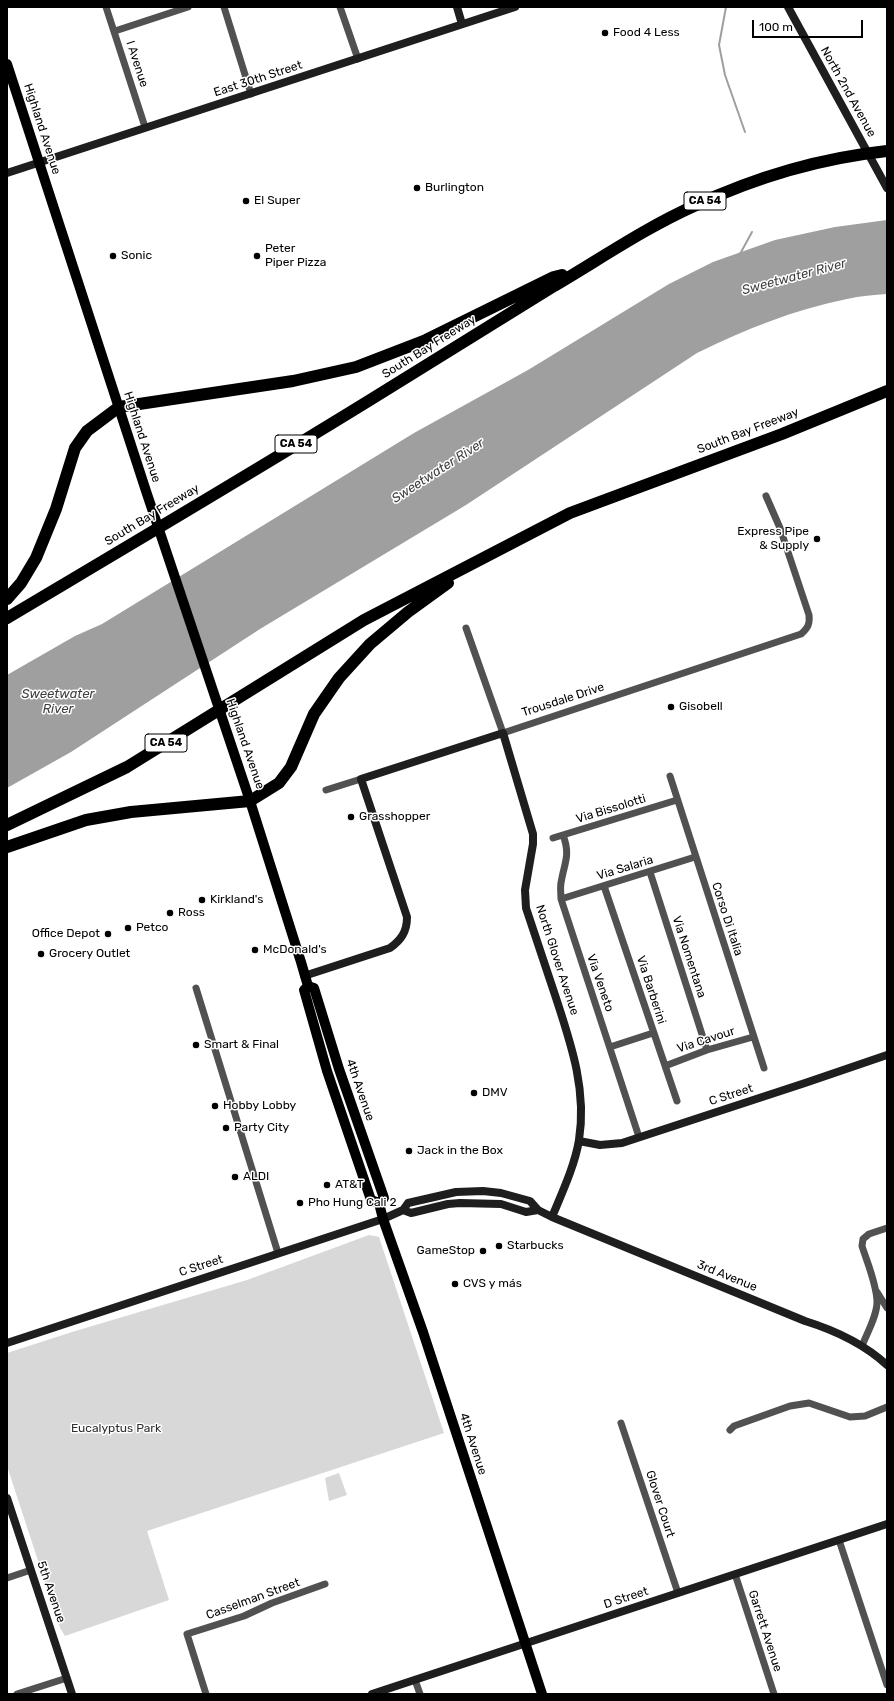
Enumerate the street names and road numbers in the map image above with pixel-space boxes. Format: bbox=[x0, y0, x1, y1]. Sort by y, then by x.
street label: I Avenue bbox=[123, 39, 151, 89]
street label: North 2nd Avenue bbox=[817, 44, 879, 140]
street label: East 30th Street bbox=[212, 58, 304, 100]
street label: Highland Avenue bbox=[20, 82, 64, 176]
road number: CA 54 bbox=[684, 192, 726, 210]
street label: South Bay Freeway bbox=[380, 312, 478, 382]
street label: Highland Avenue bbox=[120, 390, 164, 484]
street label: South Bay Freeway bbox=[695, 405, 801, 457]
road number: CA 54 bbox=[275, 435, 317, 453]
street label: South Bay Freeway bbox=[102, 481, 202, 549]
street label: Trousdale Drive bbox=[520, 680, 606, 720]
street label: Highland Avenue bbox=[223, 697, 267, 791]
road number: CA 54 bbox=[145, 734, 187, 752]
street label: Via Bissolotti bbox=[574, 792, 648, 826]
street label: Via Salaria bbox=[595, 853, 655, 883]
street label: Corso Di Italia bbox=[708, 880, 746, 958]
street label: North Glover Avenue bbox=[532, 903, 582, 1017]
street label: Via Nomentana bbox=[669, 914, 709, 1000]
street label: Via Veneto bbox=[583, 952, 617, 1014]
street label: Via Barberini bbox=[633, 954, 669, 1026]
street label: Via Cavour bbox=[675, 1024, 737, 1056]
street label: 4th Avenue bbox=[343, 1057, 377, 1123]
street label: C Street bbox=[707, 1081, 755, 1109]
street label: C Street bbox=[177, 1252, 225, 1280]
street label: 3rd Avenue bbox=[695, 1257, 759, 1295]
street label: 4th Avenue bbox=[456, 1411, 490, 1477]
street label: Glover Court bbox=[642, 1469, 678, 1539]
street label: 5th Avenue bbox=[34, 1559, 68, 1625]
street label: Casselman Street bbox=[204, 1575, 302, 1623]
street label: D Street bbox=[602, 1584, 650, 1612]
street label: Garrett Avenue bbox=[745, 1588, 785, 1674]

